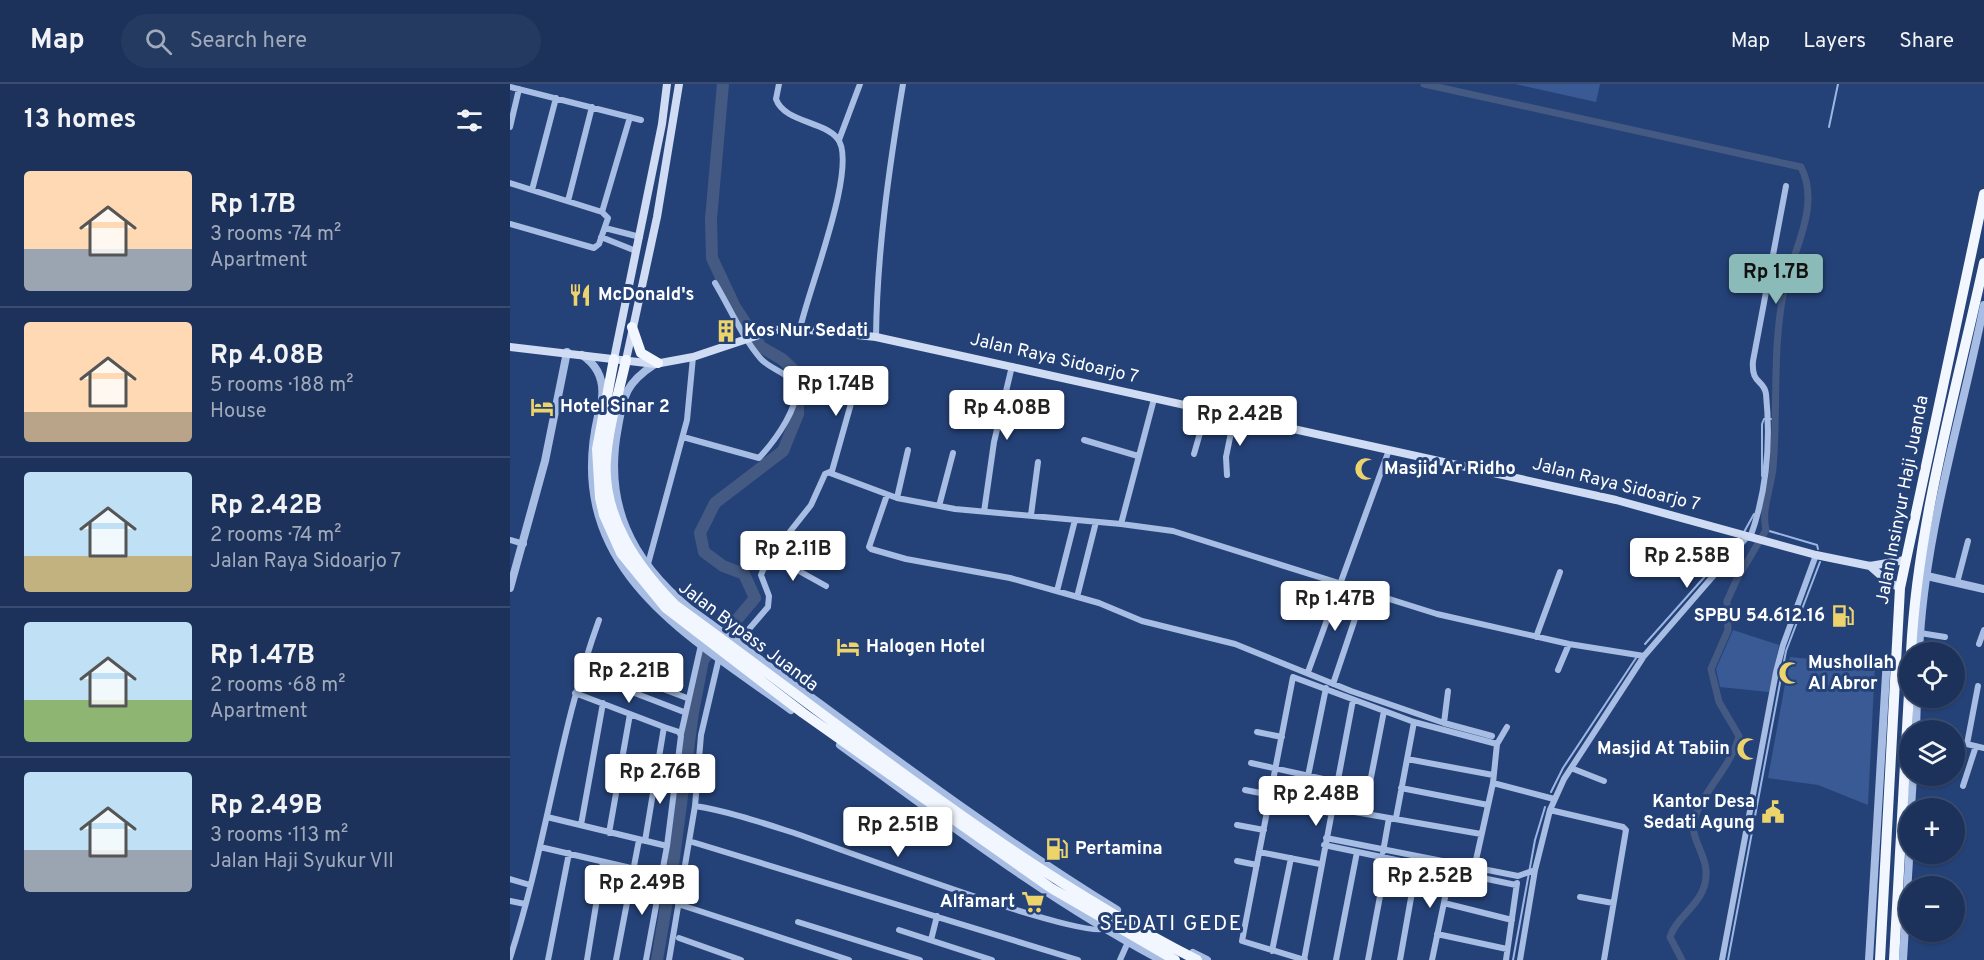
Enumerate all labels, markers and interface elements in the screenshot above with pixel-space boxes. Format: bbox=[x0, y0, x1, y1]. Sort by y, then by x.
search box bbox=[121, 14, 541, 68]
text: Map bbox=[30, 23, 85, 59]
icon: search bbox=[142, 25, 175, 58]
text: Search here bbox=[190, 28, 307, 55]
text: Map bbox=[1731, 28, 1770, 55]
text: Layers bbox=[1803, 28, 1866, 55]
text: Share bbox=[1899, 28, 1954, 55]
text: 13 homes bbox=[24, 104, 136, 137]
icon: filters bbox=[453, 104, 486, 137]
text: Rp 1.7B bbox=[210, 189, 296, 222]
icon: home bbox=[72, 195, 144, 267]
text: 3 rooms · 74 m² bbox=[210, 222, 341, 248]
text: Apartment bbox=[210, 248, 308, 274]
pin: Rp 1.7B bbox=[1721, 254, 1831, 305]
text: Rp 1.7B bbox=[1743, 260, 1809, 286]
restaurant icon: McDonald's bbox=[567, 282, 593, 308]
place label: McDonald's bbox=[598, 284, 694, 307]
building icon: Kos Nur Sedati bbox=[713, 318, 739, 344]
place label: Kos Nur Sedati bbox=[744, 320, 868, 343]
street label: Jalan Raya Sidoarjo 7 bbox=[968, 328, 1140, 390]
text: Rp 4.08B bbox=[210, 340, 324, 373]
icon: home bbox=[72, 346, 144, 418]
pin: Rp 1.74B bbox=[774, 366, 898, 417]
text: Rp 1.74B bbox=[797, 372, 875, 398]
text: 5 rooms · 188 m² bbox=[210, 373, 353, 399]
pin: Rp 4.08B bbox=[945, 390, 1069, 441]
street label: Jalan Insinyur Haji Juanda bbox=[1871, 393, 1935, 607]
hotel icon: Hotel Sinar 2 bbox=[529, 394, 555, 420]
place label: Hotel Sinar 2 bbox=[560, 396, 670, 419]
text: Rp 4.08B bbox=[963, 396, 1051, 422]
pin: Rp 2.42B bbox=[1178, 396, 1302, 447]
text: House bbox=[210, 399, 266, 425]
text: Rp 2.42B bbox=[1197, 402, 1283, 428]
street label: Jalan Raya Sidoarjo 7 bbox=[1530, 453, 1702, 517]
mosque icon: Masjid Ar Ridho bbox=[1353, 456, 1379, 482]
place label: Masjid Ar Ridho bbox=[1384, 458, 1516, 481]
text: Rp 2.42B bbox=[210, 490, 322, 523]
icon: home bbox=[72, 496, 144, 568]
text: 2 rooms · 74 m² bbox=[210, 523, 341, 549]
pin: Rp 2.11B bbox=[731, 531, 855, 582]
text: Rp 2.11B bbox=[754, 537, 832, 563]
pin: Rp 2.58B bbox=[1625, 538, 1749, 589]
text: Rp 2.58B bbox=[1644, 544, 1730, 570]
text: Jalan Raya Sidoarjo 7 bbox=[210, 549, 401, 575]
street label: Jalan Bypass Juanda bbox=[673, 577, 823, 697]
pin: Rp 1.47B bbox=[1273, 581, 1397, 632]
text: Rp 1.47B bbox=[1295, 587, 1375, 613]
fuel station icon: SPBU 54.612.16 bbox=[1830, 603, 1856, 629]
place label: SPBU 54.612.16 bbox=[1694, 605, 1825, 628]
hotel icon: Halogen Hotel bbox=[835, 634, 861, 660]
place label: Halogen Hotel bbox=[866, 636, 985, 659]
text: Rp 1.47B bbox=[210, 640, 315, 673]
map controls bbox=[1899, 642, 1965, 942]
button: locate bbox=[1899, 642, 1965, 708]
icon: home bbox=[72, 646, 144, 718]
place label: Mushollah Al Abror bbox=[1808, 652, 1894, 696]
pin: Rp 2.21B bbox=[567, 653, 691, 704]
text: Rp 2.21B bbox=[588, 659, 670, 685]
mosque icon: Mushollah Al Abror bbox=[1777, 660, 1803, 686]
text: 2 rooms · 68 m² bbox=[210, 673, 346, 699]
text: Apartment bbox=[210, 699, 308, 725]
button: layers bbox=[1899, 720, 1965, 786]
mosque icon: Masjid At Tabiin bbox=[1735, 736, 1761, 762]
place label: Masjid At Tabiin bbox=[1597, 738, 1730, 761]
pin: Rp 2.76B bbox=[598, 754, 722, 805]
text: Rp 2.76B bbox=[619, 760, 701, 786]
pin: Rp 2.48B bbox=[1254, 776, 1378, 827]
text: Rp 2.48B bbox=[1273, 782, 1359, 808]
text: Rp 2.49B bbox=[210, 790, 322, 823]
place label: Kantor Desa Sedati Agung bbox=[1643, 791, 1755, 835]
icon: home bbox=[72, 796, 144, 868]
button: + bbox=[1899, 798, 1965, 864]
public building icon: Kantor Desa Sedati Agung bbox=[1760, 799, 1786, 825]
pin: Rp 2.51B bbox=[836, 807, 960, 858]
text: Rp 2.51B bbox=[857, 813, 939, 839]
text: 3 rooms · 113 m² bbox=[210, 823, 348, 849]
fuel station icon: Pertamina bbox=[1044, 836, 1070, 862]
place label: Pertamina bbox=[1075, 838, 1163, 861]
text: Jalan Haji Syukur VII bbox=[210, 849, 394, 875]
pin: Rp 2.52B bbox=[1368, 858, 1492, 909]
text: Rp 2.52B bbox=[1387, 864, 1473, 890]
pin: Rp 2.49B bbox=[580, 865, 704, 916]
text: Rp 2.49B bbox=[599, 871, 685, 897]
button: − bbox=[1899, 876, 1965, 942]
supermarket icon: Alfamart bbox=[1020, 889, 1046, 915]
place label: Alfamart bbox=[940, 891, 1015, 914]
district label: SEDATI GEDE bbox=[1099, 911, 1243, 938]

